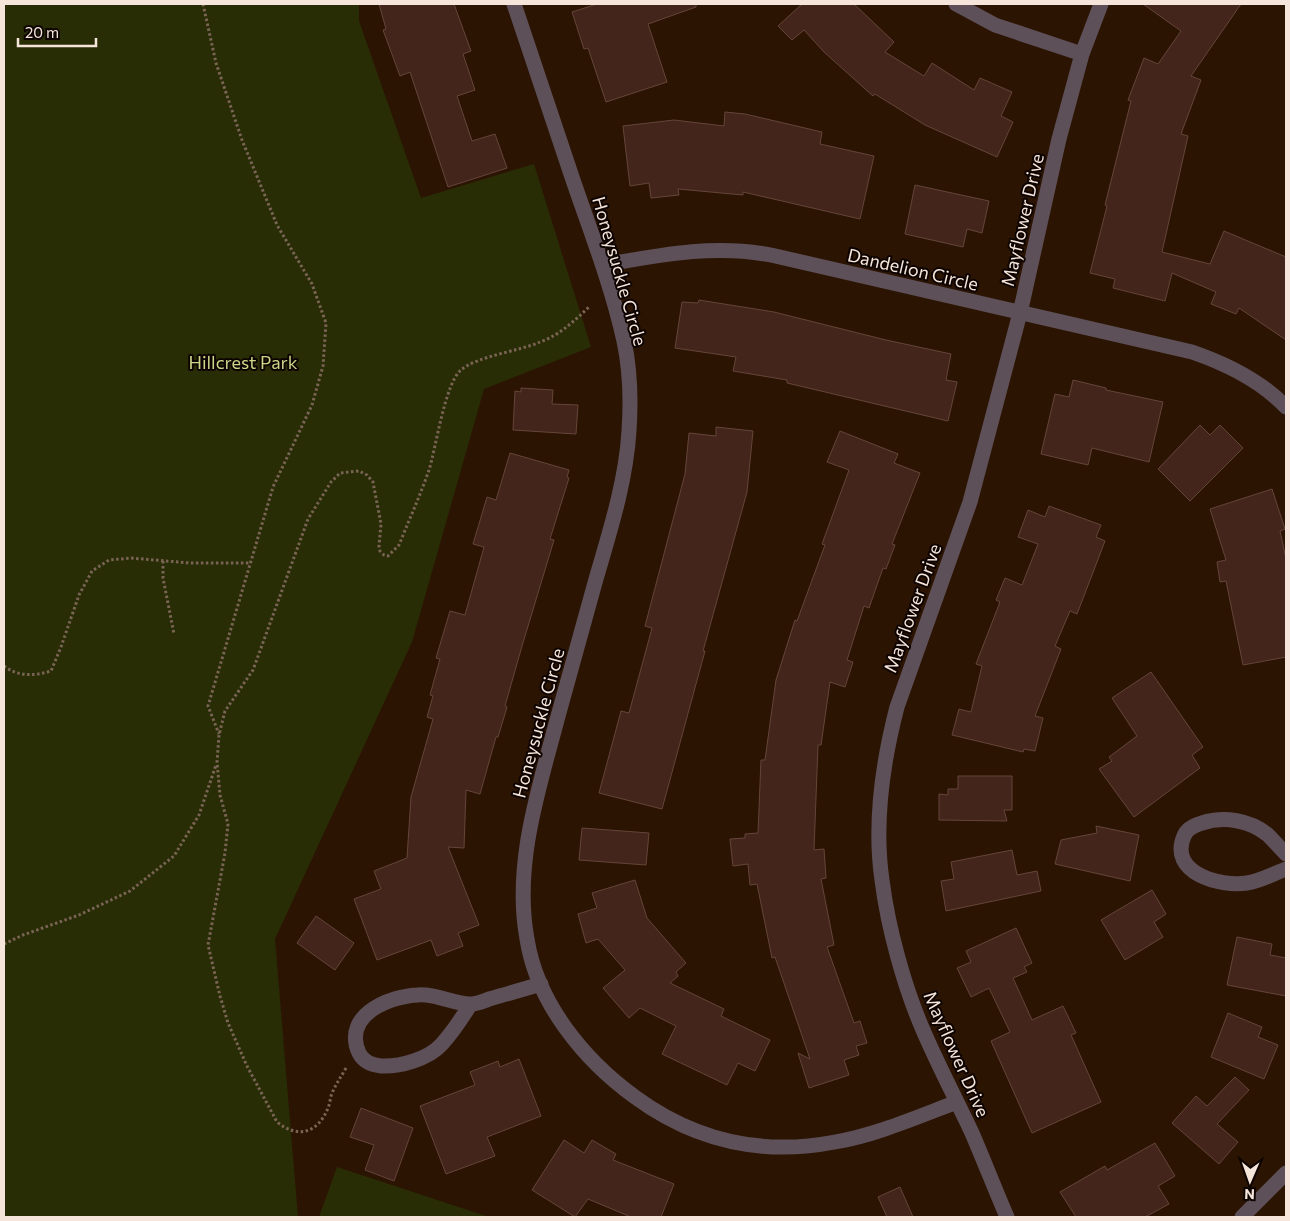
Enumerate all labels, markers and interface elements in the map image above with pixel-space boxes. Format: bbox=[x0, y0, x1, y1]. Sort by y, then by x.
scale bar bbox=[18, 15, 95, 47]
text: 20 m bbox=[25, 23, 59, 41]
street label: Mayflower Drive bbox=[996, 152, 1048, 288]
street label: Honeysuckle Circle bbox=[588, 194, 652, 348]
street label: Dandelion Circle bbox=[846, 243, 980, 295]
park label: Hillcrest Park bbox=[188, 351, 298, 373]
street label: Mayflower Drive bbox=[879, 541, 945, 675]
street label: Honeysuckle Circle bbox=[507, 646, 569, 800]
street label: Mayflower Drive bbox=[919, 988, 995, 1120]
north arrow bbox=[1225, 1156, 1275, 1206]
text: N bbox=[1244, 1186, 1255, 1203]

